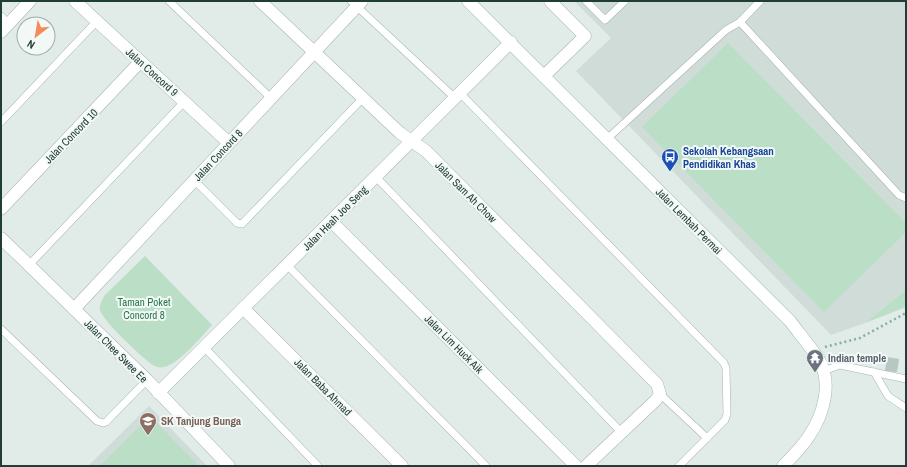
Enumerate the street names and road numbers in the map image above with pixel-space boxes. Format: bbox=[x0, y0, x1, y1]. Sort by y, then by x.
street label: Jalan Concord 9 bbox=[123, 45, 181, 99]
street label: Jalan Concord 10 bbox=[41, 106, 101, 166]
street label: Jalan Concord 8 bbox=[190, 126, 246, 184]
street label: Jalan Sam Ah Chow bbox=[432, 158, 500, 226]
street label: Jalan Heah Joo Seng bbox=[300, 183, 370, 253]
street label: Jalan Lembah Permai bbox=[653, 185, 725, 257]
street label: Jalan Lim Huck Aik bbox=[422, 312, 487, 377]
street label: Jalan Chee Swee Ee bbox=[81, 316, 151, 386]
street label: Jalan Baba Ahmad bbox=[291, 355, 355, 419]

